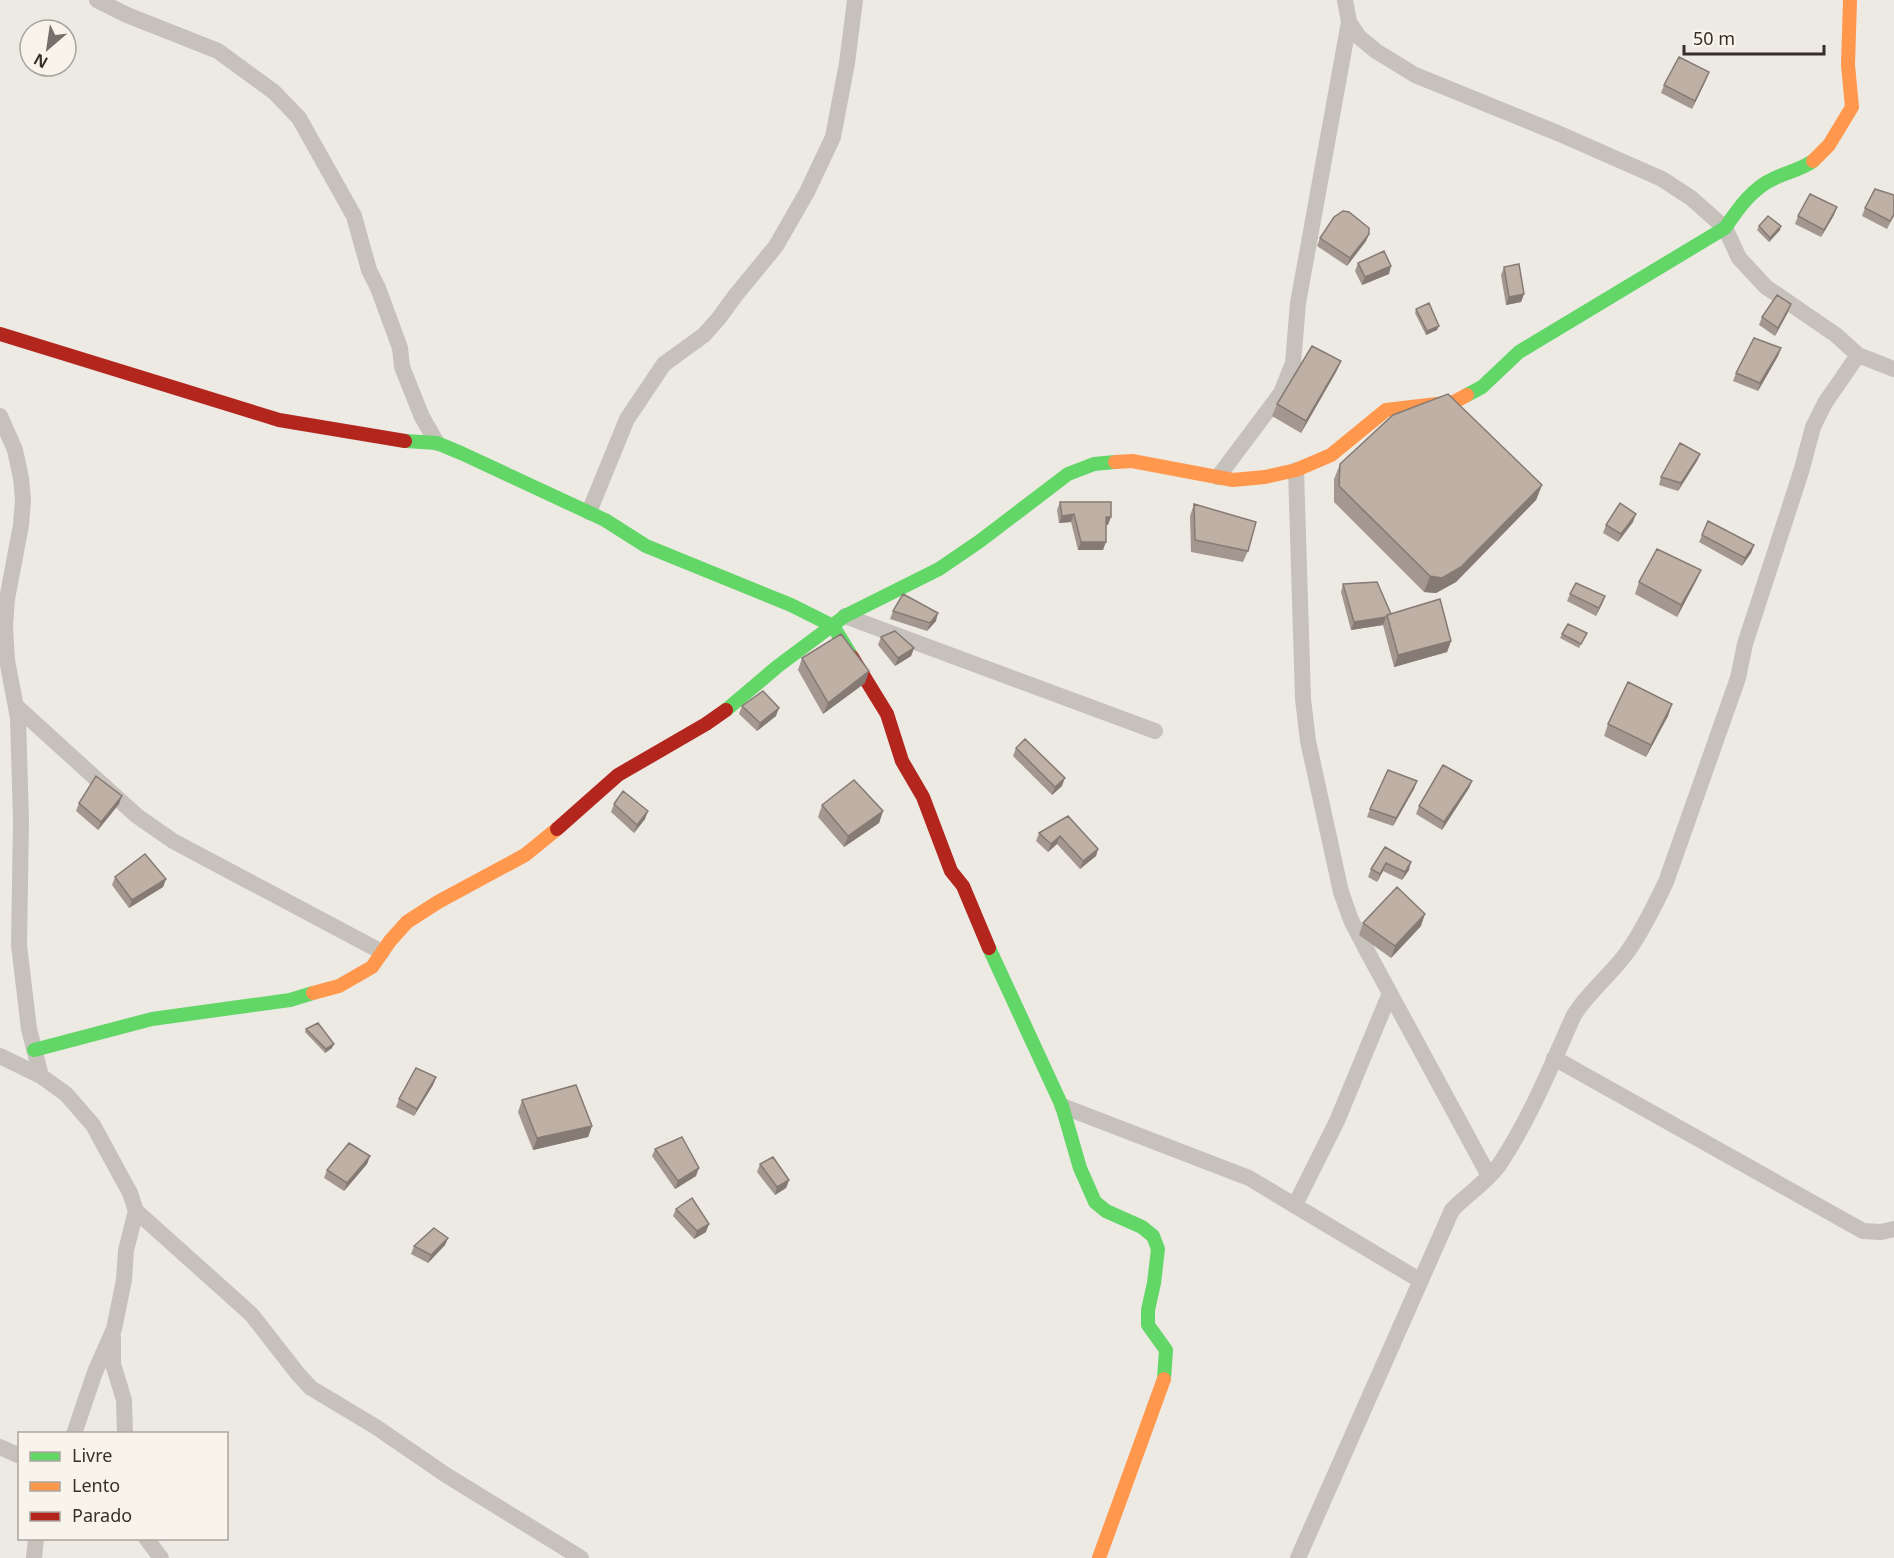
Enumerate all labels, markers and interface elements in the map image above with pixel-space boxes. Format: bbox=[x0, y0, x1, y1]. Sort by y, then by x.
north arrow bbox=[18, 18, 78, 78]
scale bar bbox=[1684, 18, 1824, 56]
text: 50 m bbox=[1693, 26, 1735, 50]
text: N bbox=[30, 48, 52, 74]
legend bbox=[18, 1432, 228, 1540]
text: Livre bbox=[72, 1443, 112, 1467]
text: Lento bbox=[72, 1473, 120, 1497]
text: Parado bbox=[72, 1503, 132, 1527]

